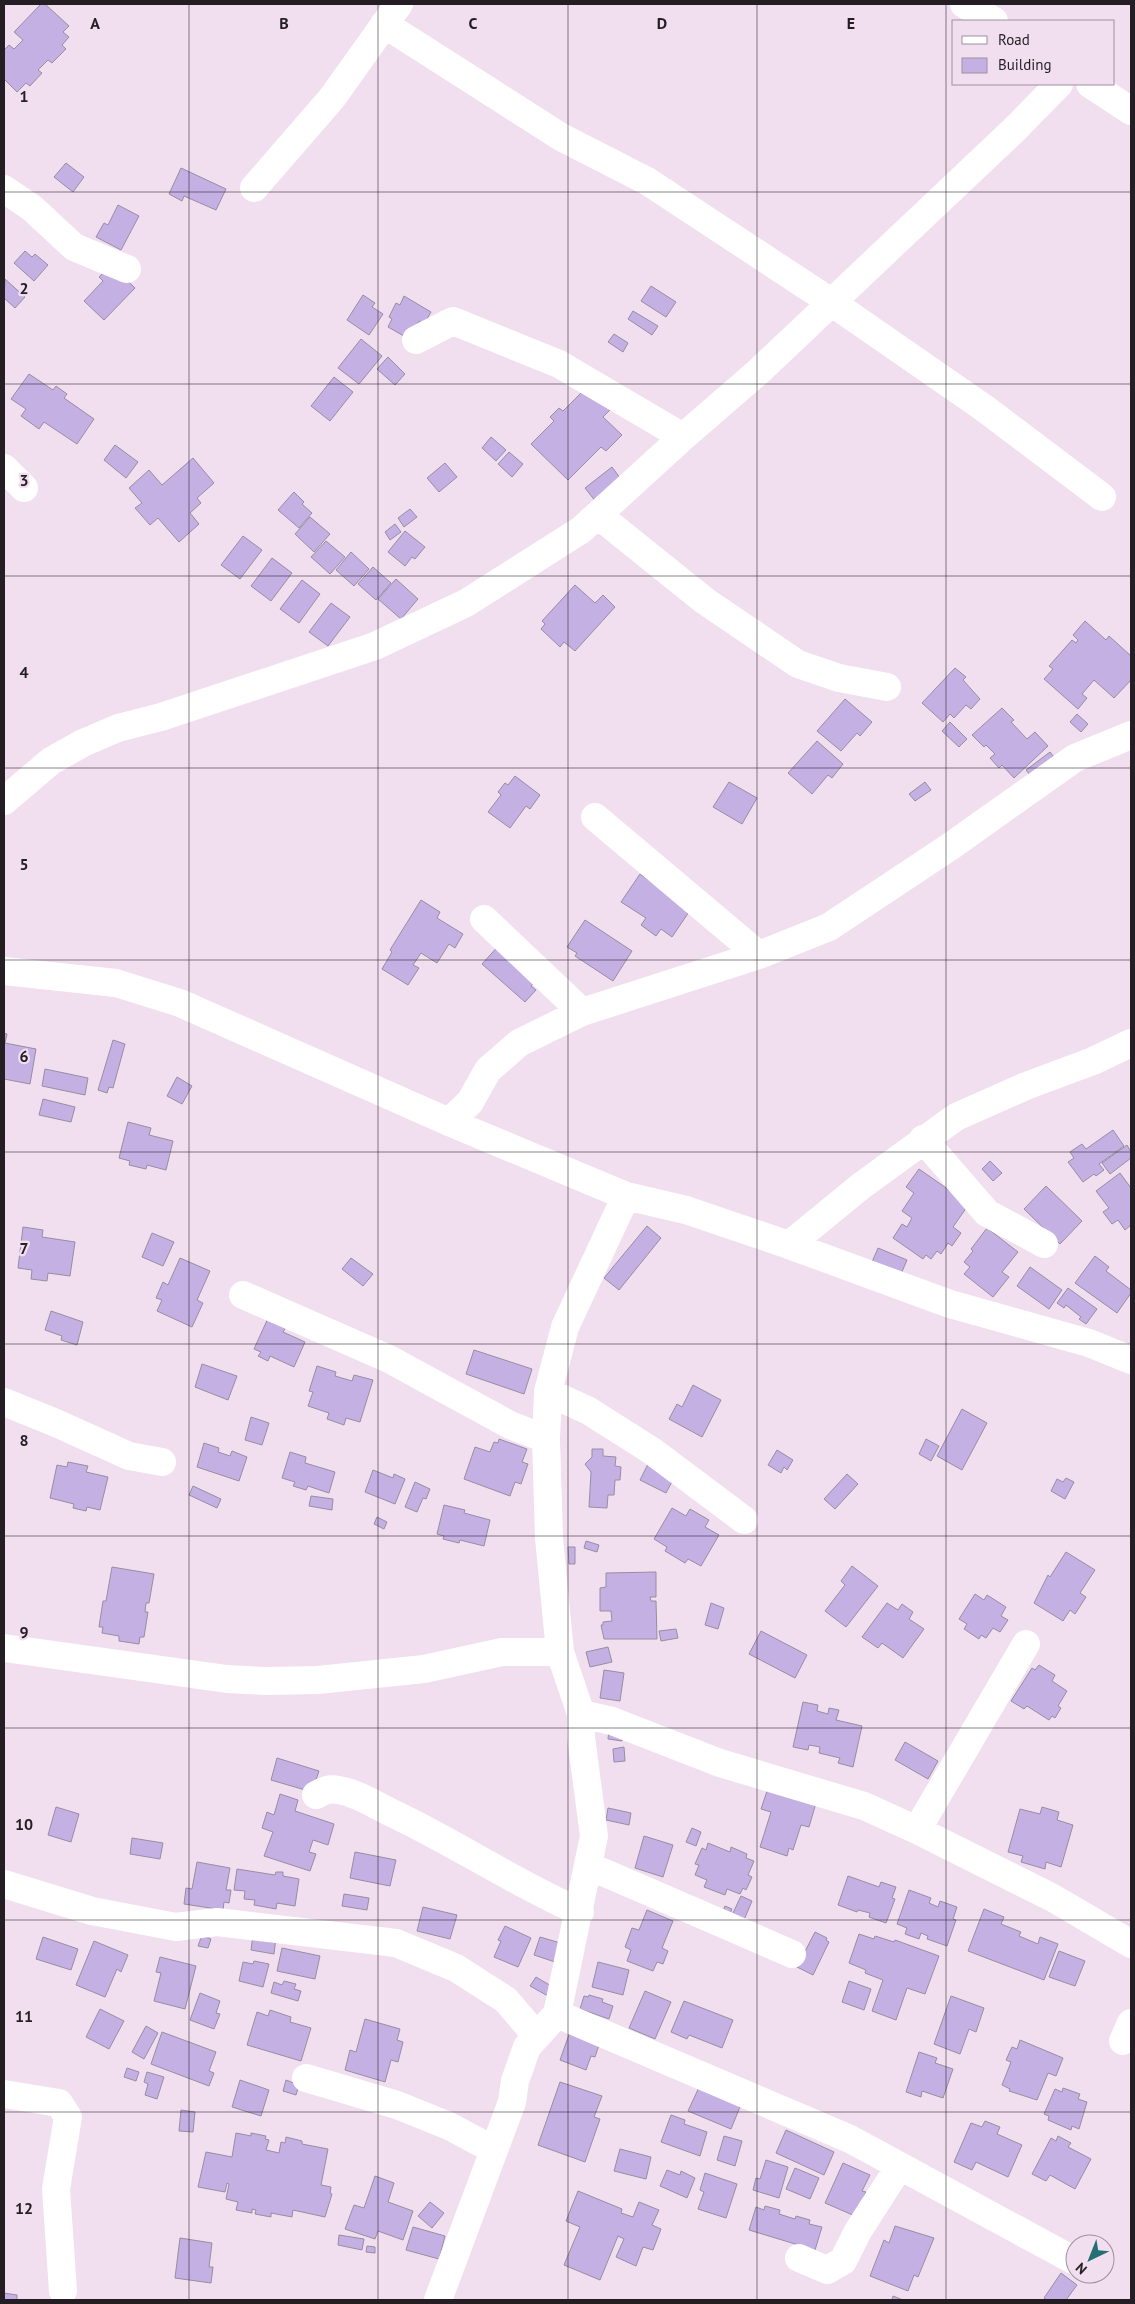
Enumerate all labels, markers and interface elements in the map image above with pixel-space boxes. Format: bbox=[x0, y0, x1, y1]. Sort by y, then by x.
text: A bbox=[90, 13, 100, 33]
text: B bbox=[279, 13, 289, 33]
text: C bbox=[469, 13, 478, 33]
text: D bbox=[657, 13, 667, 33]
text: E bbox=[847, 13, 855, 33]
legend bbox=[952, 20, 1115, 85]
text: Road bbox=[998, 30, 1030, 49]
text: Building bbox=[998, 55, 1052, 74]
text: 1 bbox=[19, 86, 29, 106]
text: 2 bbox=[19, 278, 29, 298]
text: 3 bbox=[19, 470, 29, 490]
text: 4 bbox=[19, 662, 29, 682]
text: 5 bbox=[19, 854, 29, 874]
text: 6 bbox=[19, 1046, 29, 1066]
text: 7 bbox=[19, 1238, 29, 1258]
text: 8 bbox=[19, 1430, 29, 1450]
text: 9 bbox=[19, 1622, 29, 1642]
text: 10 bbox=[15, 1814, 33, 1834]
text: 11 bbox=[15, 2006, 33, 2026]
text: 12 bbox=[15, 2198, 33, 2218]
north arrow bbox=[1065, 2234, 1115, 2284]
text: N bbox=[1072, 2259, 1091, 2278]

